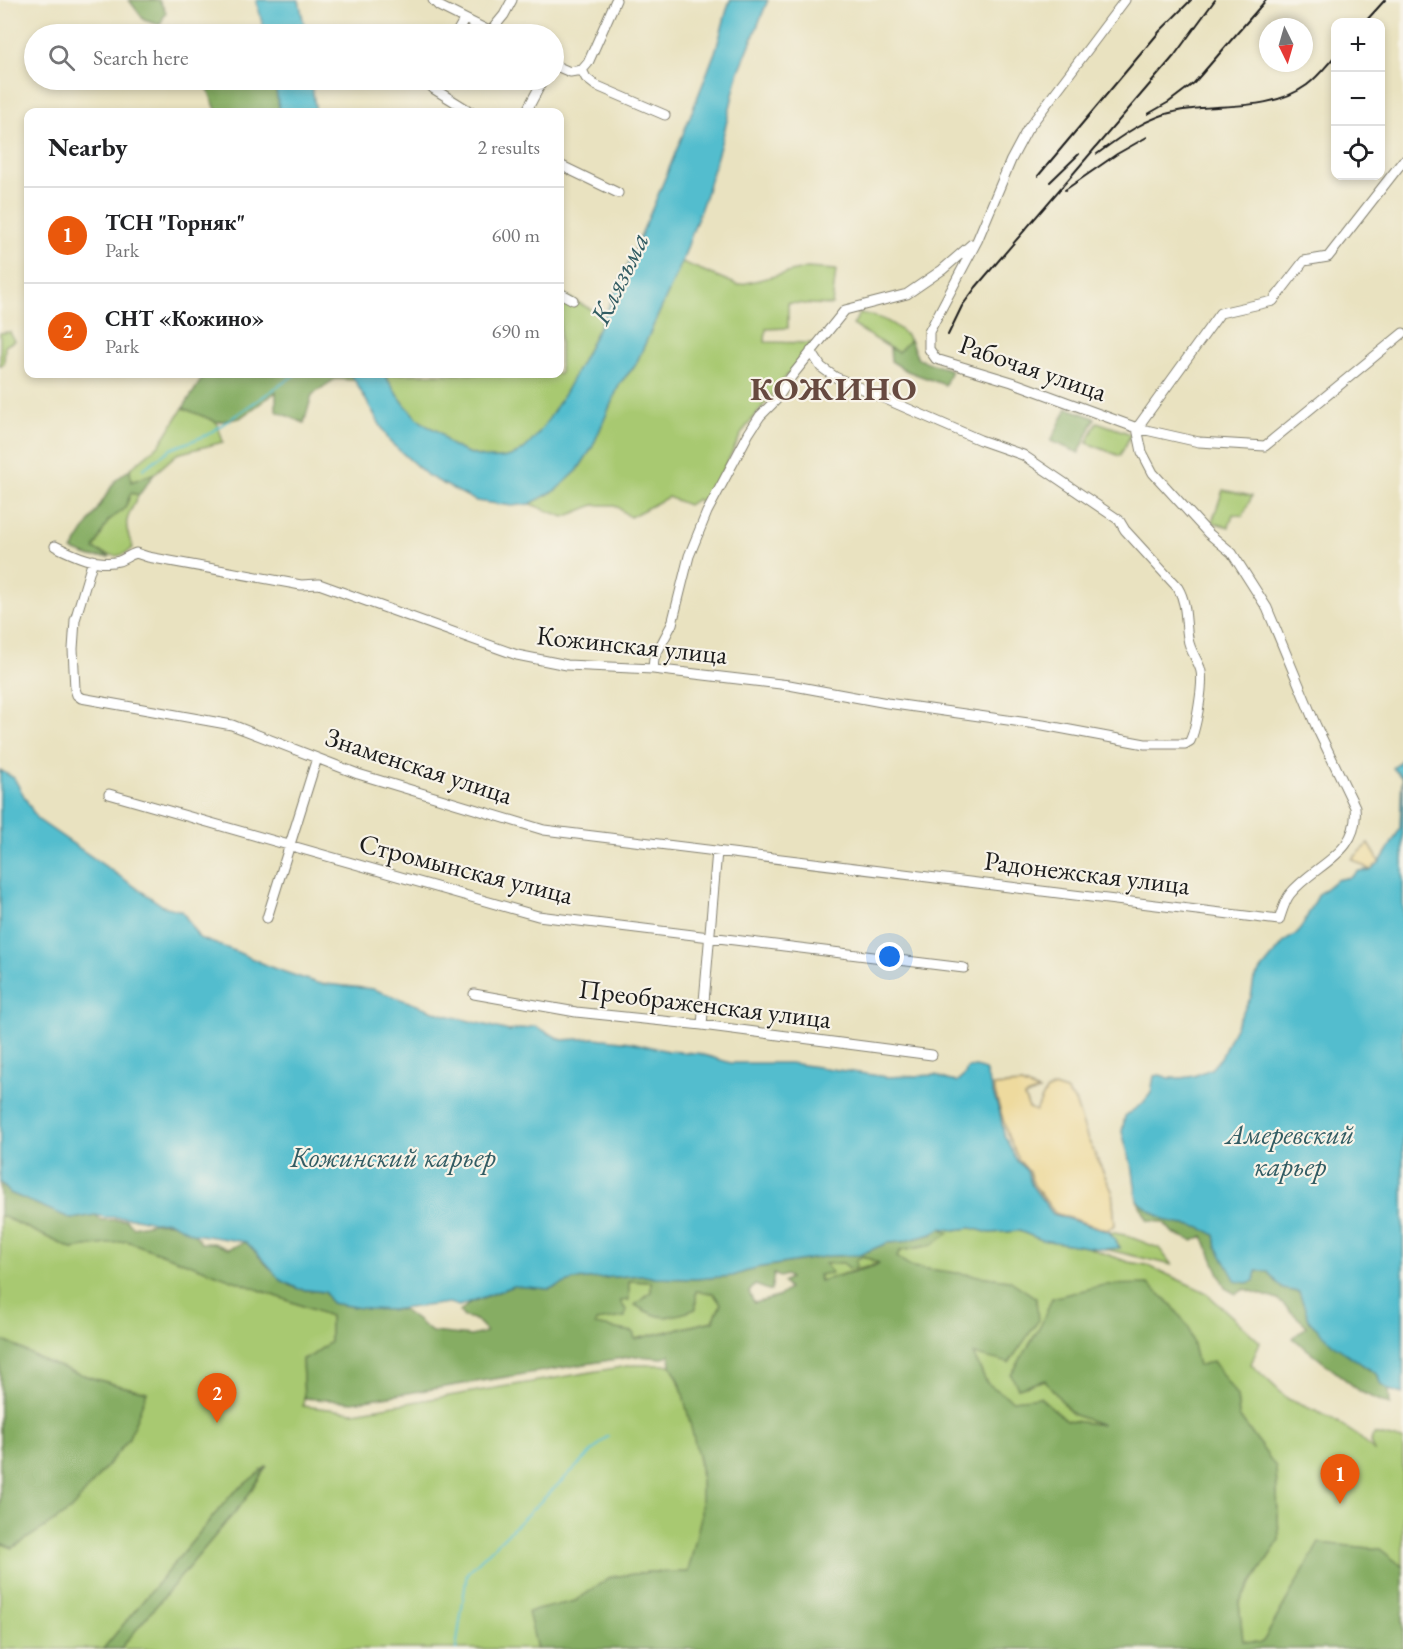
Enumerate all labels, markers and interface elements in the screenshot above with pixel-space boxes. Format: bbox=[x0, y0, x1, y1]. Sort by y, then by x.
north arrow bbox=[1259, 18, 1313, 72]
map controls bbox=[1331, 18, 1385, 180]
button: + bbox=[1331, 18, 1385, 72]
search box bbox=[24, 24, 564, 90]
icon: search bbox=[45, 41, 78, 74]
text: Search here bbox=[93, 43, 188, 72]
button: − bbox=[1331, 72, 1385, 126]
button: locate bbox=[1331, 126, 1385, 180]
text: Nearby bbox=[48, 130, 128, 164]
text: 2 results bbox=[477, 134, 540, 160]
text: ТСН "Горняк" bbox=[105, 208, 245, 237]
text: 1 bbox=[62, 222, 73, 248]
text: 600 m bbox=[492, 222, 540, 248]
water label: Клязьма bbox=[581, 226, 657, 331]
text: Park bbox=[105, 237, 139, 263]
text: СНТ «Кожино» bbox=[105, 304, 264, 333]
text: 2 bbox=[62, 318, 73, 344]
text: 690 m bbox=[492, 318, 540, 344]
street label: Рабочая улица bbox=[955, 326, 1112, 409]
text: Park bbox=[105, 333, 139, 359]
district label: КОЖИНО bbox=[750, 367, 918, 410]
street label: Кожинская улица bbox=[535, 617, 729, 672]
street label: Знаменская улица bbox=[321, 719, 517, 812]
street label: Стромынская улица bbox=[356, 825, 577, 912]
street label: Радонежская улица bbox=[982, 843, 1192, 903]
your location bbox=[875, 942, 904, 971]
street label: Преображенская улица bbox=[577, 971, 833, 1036]
water label: Амеревский карьер bbox=[1224, 1116, 1354, 1184]
water label: Кожинский карьер bbox=[289, 1139, 496, 1175]
pin: 2 bbox=[198, 1374, 236, 1423]
pin: 1 bbox=[1320, 1454, 1360, 1504]

